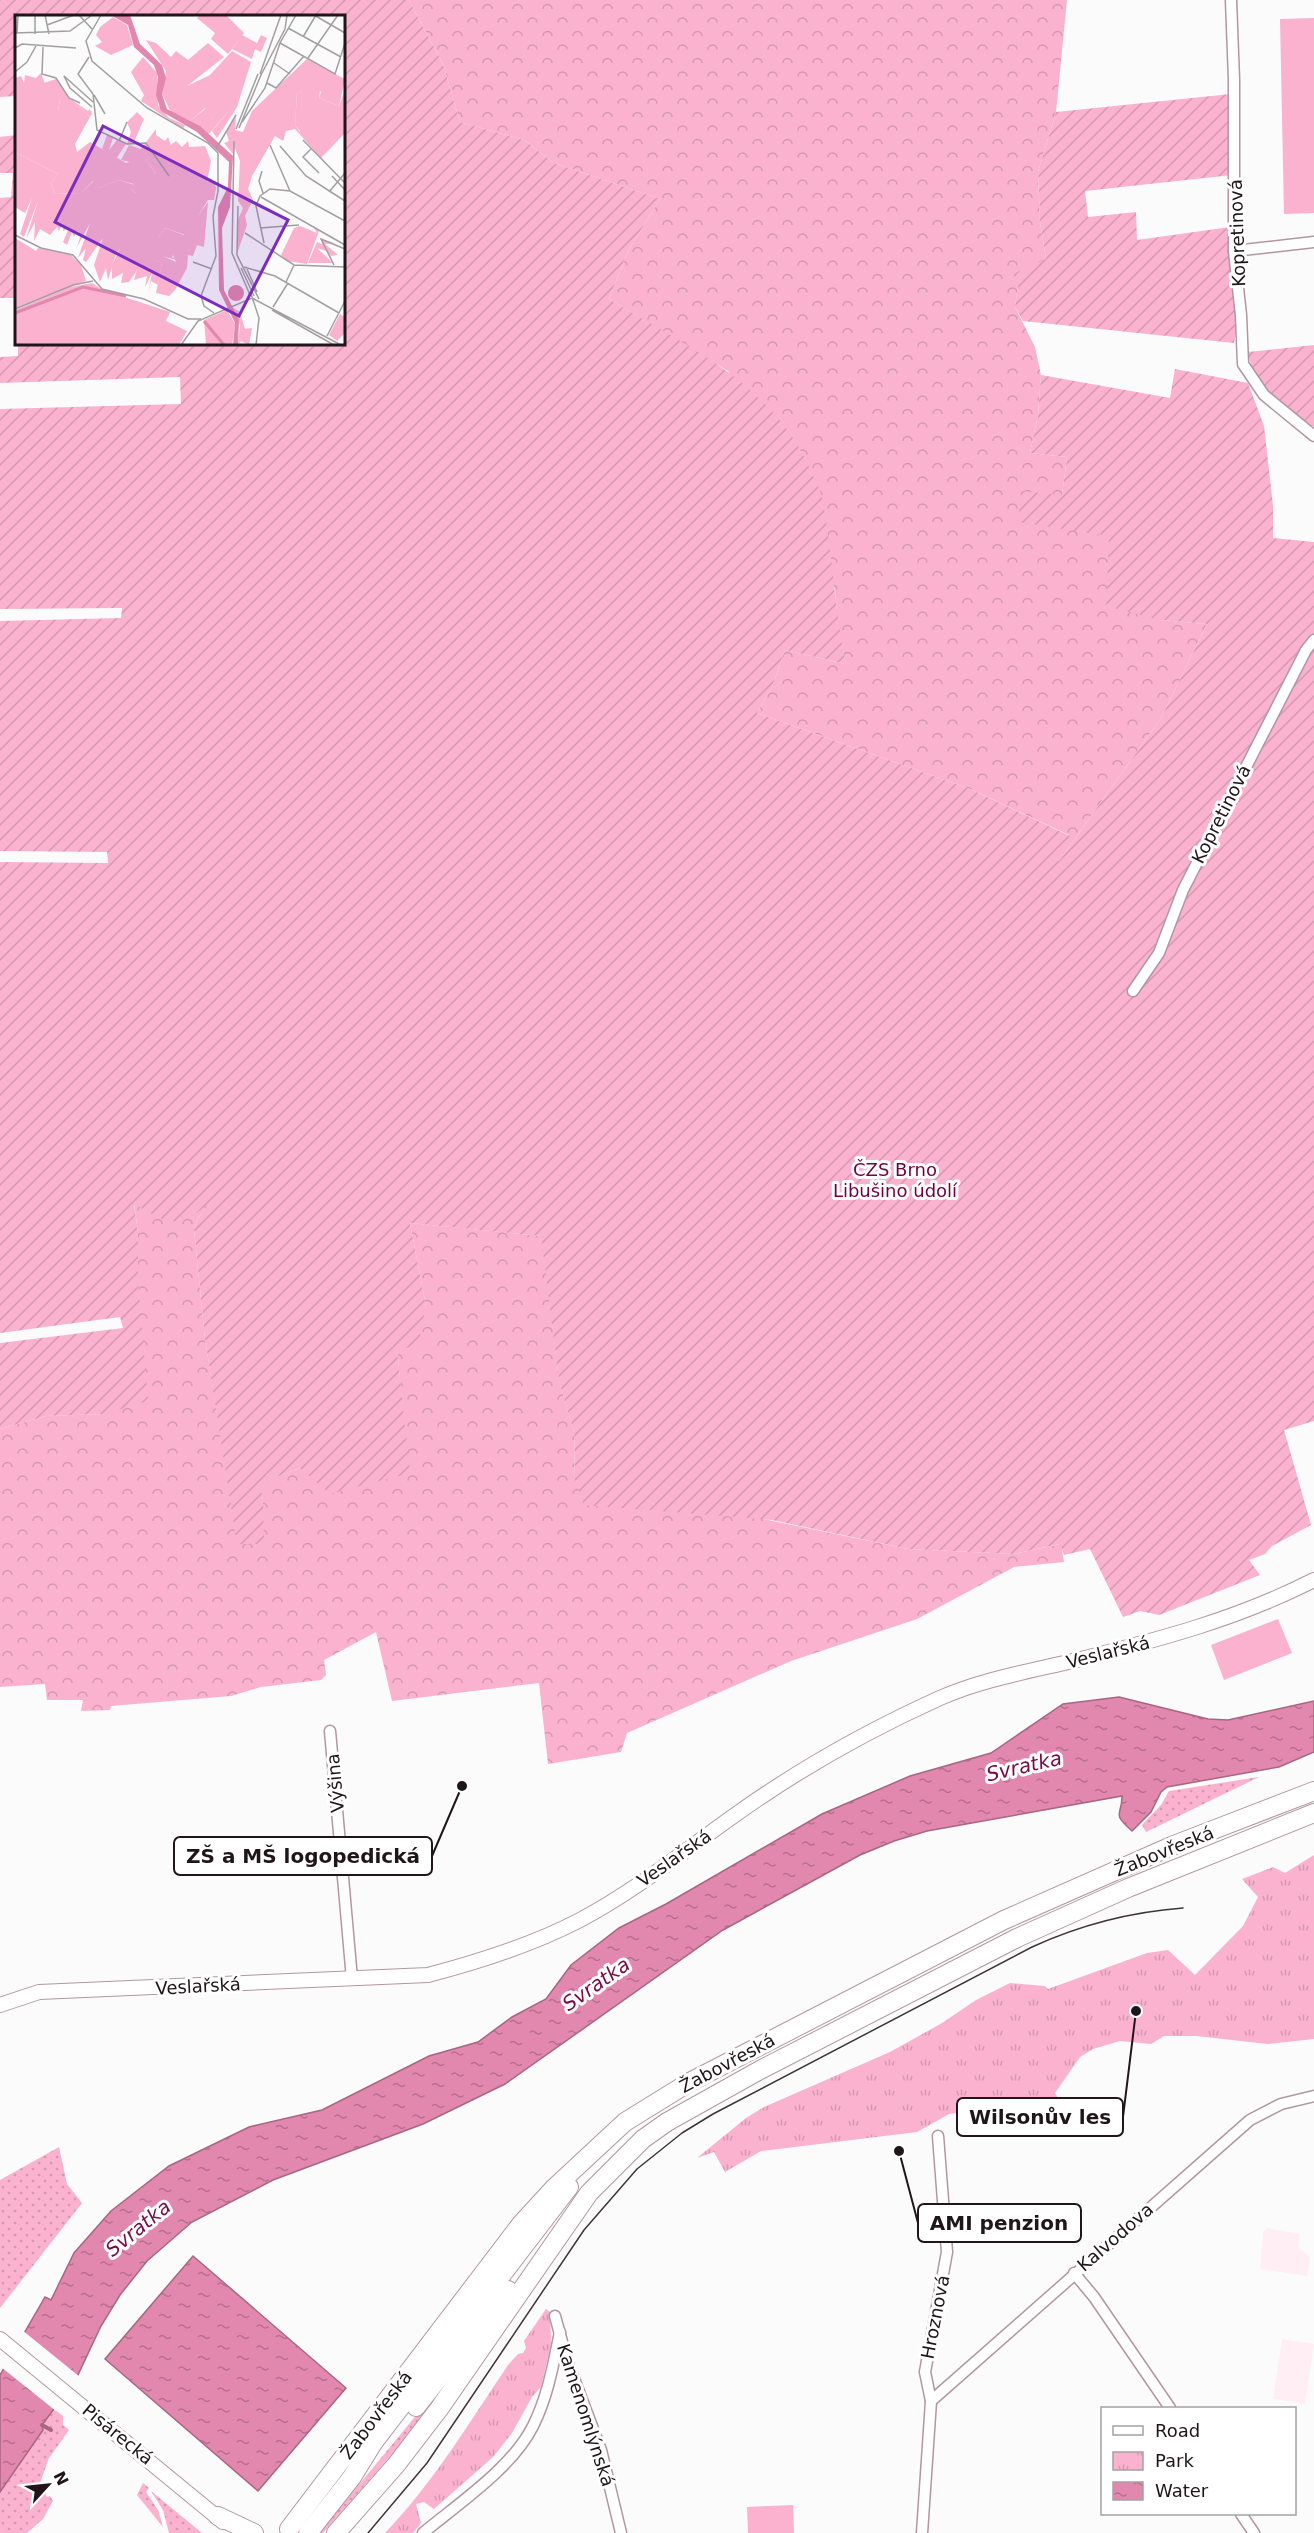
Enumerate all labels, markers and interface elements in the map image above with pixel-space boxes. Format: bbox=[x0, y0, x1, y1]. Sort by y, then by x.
inset map bbox=[15, 15, 345, 345]
street label: Kopretinová bbox=[1225, 179, 1249, 287]
street label: Kopretinová bbox=[1187, 761, 1255, 867]
park label: ČZS Brno Libušino údolí bbox=[833, 1159, 958, 1201]
street label: Veslařská bbox=[1064, 1631, 1152, 1673]
water label: Svratka bbox=[984, 1746, 1064, 1786]
street label: Výšina bbox=[322, 1753, 348, 1813]
street label: Žabovřeská bbox=[1111, 1822, 1217, 1880]
street label: Veslařská bbox=[633, 1825, 715, 1891]
callout: ZŠ a MŠ logopedická bbox=[174, 1837, 432, 1875]
text: ZŠ a MŠ logopedická bbox=[186, 1844, 420, 1868]
water label: Svratka bbox=[558, 1952, 634, 2016]
street label: Veslařská bbox=[155, 1973, 241, 1999]
street label: Žabovřeská bbox=[676, 2029, 778, 2097]
callout: Wilsonův les bbox=[957, 2098, 1123, 2136]
text: Wilsonův les bbox=[969, 2105, 1111, 2129]
water label: Svratka bbox=[101, 2195, 175, 2261]
street label: Kalvodova bbox=[1073, 2198, 1157, 2276]
callout: AMI penzion bbox=[918, 2204, 1081, 2242]
text: AMI penzion bbox=[930, 2211, 1068, 2235]
street label: Hroznová bbox=[917, 2273, 953, 2361]
street label: Kamenomlýnská bbox=[553, 2341, 619, 2489]
street label: Žabovřeská bbox=[336, 2367, 416, 2463]
street label: Pisárecká bbox=[78, 2399, 158, 2469]
legend bbox=[1101, 2407, 1296, 2515]
text: Road bbox=[1155, 2420, 1200, 2441]
text: Park bbox=[1155, 2450, 1194, 2471]
north arrow bbox=[18, 2455, 78, 2515]
text: N bbox=[49, 2468, 72, 2489]
text: Water bbox=[1155, 2480, 1209, 2501]

